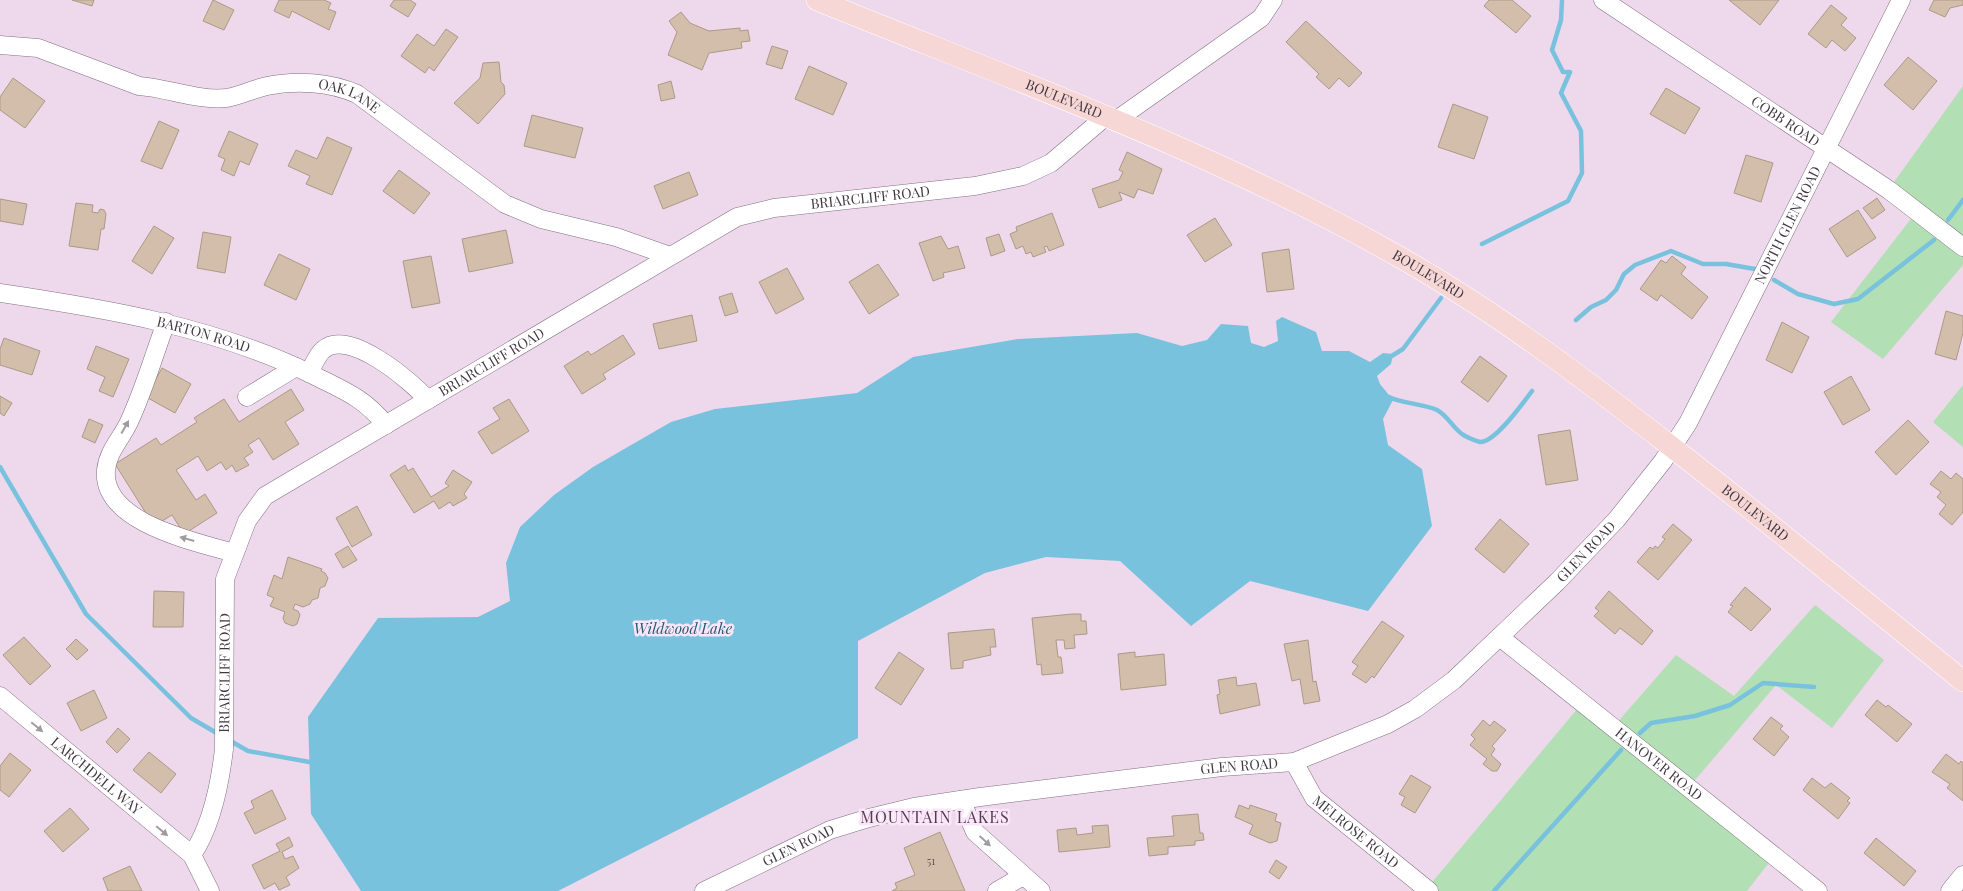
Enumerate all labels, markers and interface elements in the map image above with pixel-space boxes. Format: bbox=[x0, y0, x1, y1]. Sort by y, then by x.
street label: OAK LANE bbox=[317, 74, 384, 117]
street label: BOULEVARD bbox=[1023, 74, 1105, 123]
street label: COBB ROAD bbox=[1748, 91, 1824, 150]
street label: NORTH GLEN ROAD bbox=[1750, 163, 1825, 287]
street label: BRIARCLIFF ROAD bbox=[810, 181, 931, 213]
street label: BOULEVARD bbox=[1389, 245, 1468, 303]
street label: BARTON ROAD bbox=[155, 312, 253, 357]
street label: BRIARCLIFF ROAD bbox=[435, 323, 548, 400]
one-way arrow bbox=[121, 421, 130, 434]
street label: BOULEVARD bbox=[1718, 480, 1793, 545]
street label: GLEN ROAD bbox=[1552, 516, 1619, 586]
one-way arrow bbox=[179, 535, 194, 543]
street label: BRIARCLIFF ROAD bbox=[214, 613, 234, 733]
water label: Wildwood Lake bbox=[634, 618, 733, 638]
one-way arrow bbox=[31, 721, 44, 732]
street label: HANOVER ROAD bbox=[1612, 723, 1707, 804]
street label: LARCHDELL WAY bbox=[47, 732, 146, 819]
street label: GLEN ROAD bbox=[1199, 753, 1279, 779]
street label: MELROSE ROAD bbox=[1309, 791, 1403, 872]
district label: MOUNTAIN LAKES bbox=[860, 806, 1010, 827]
street label: GLEN ROAD bbox=[759, 819, 837, 870]
one-way arrow bbox=[156, 825, 169, 836]
one-way arrow bbox=[979, 835, 991, 847]
house number: 51 bbox=[927, 853, 935, 868]

